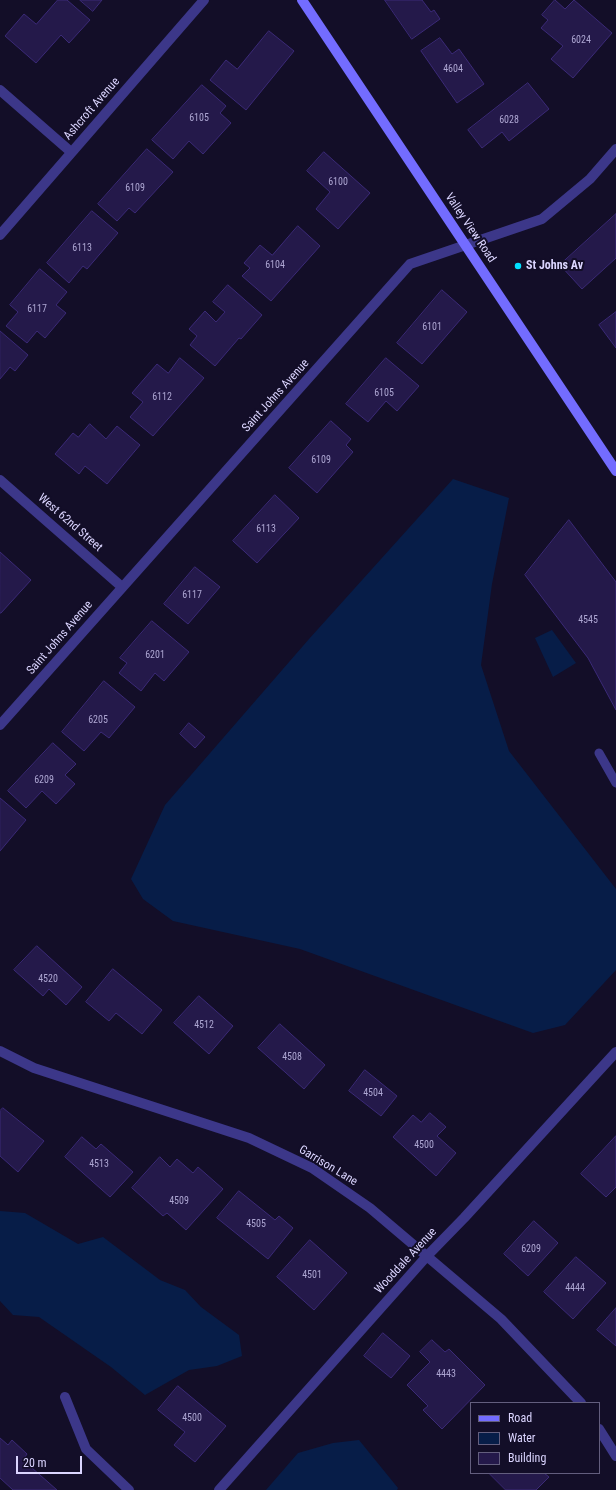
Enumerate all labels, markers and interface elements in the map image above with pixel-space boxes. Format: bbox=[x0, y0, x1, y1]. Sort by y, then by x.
house number: 6024 bbox=[571, 34, 591, 46]
house number: 4604 bbox=[443, 63, 463, 75]
street label: Ashcroft Avenue bbox=[61, 75, 123, 143]
house number: 6105 bbox=[189, 112, 209, 124]
house number: 6028 bbox=[499, 114, 519, 126]
house number: 6100 bbox=[328, 176, 348, 188]
house number: 6109 bbox=[125, 182, 145, 194]
street label: Valley View Road bbox=[441, 190, 499, 266]
house number: 6113 bbox=[72, 242, 92, 254]
house number: 6104 bbox=[265, 259, 285, 271]
place label: St Johns Av bbox=[526, 259, 583, 273]
marker: St Johns Av bbox=[513, 261, 523, 271]
house number: 6117 bbox=[27, 303, 47, 315]
house number: 6101 bbox=[422, 321, 442, 333]
street label: Saint Johns Avenue bbox=[240, 357, 312, 435]
house number: 6105 bbox=[374, 387, 394, 399]
house number: 6112 bbox=[152, 391, 172, 403]
house number: 6109 bbox=[311, 454, 331, 466]
street label: West 62nd Street bbox=[35, 491, 105, 555]
house number: 6113 bbox=[256, 523, 276, 535]
house number: 6117 bbox=[182, 589, 202, 601]
street label: Saint Johns Avenue bbox=[24, 598, 96, 678]
house number: 4545 bbox=[578, 614, 598, 626]
house number: 6201 bbox=[145, 649, 165, 661]
house number: 6205 bbox=[88, 714, 108, 726]
house number: 6209 bbox=[34, 774, 54, 786]
house number: 4520 bbox=[38, 973, 58, 985]
house number: 4512 bbox=[194, 1019, 214, 1031]
house number: 4508 bbox=[282, 1051, 302, 1063]
house number: 4504 bbox=[363, 1087, 383, 1099]
house number: 4500 bbox=[414, 1139, 434, 1151]
street label: Garrison Lane bbox=[296, 1143, 360, 1189]
house number: 4513 bbox=[89, 1158, 109, 1170]
house number: 4509 bbox=[169, 1195, 189, 1207]
house number: 4505 bbox=[246, 1218, 266, 1230]
street label: Wooddale Avenue bbox=[372, 1225, 440, 1297]
house number: 6209 bbox=[521, 1243, 541, 1255]
house number: 4501 bbox=[302, 1269, 322, 1281]
house number: 4444 bbox=[565, 1282, 585, 1294]
house number: 4443 bbox=[436, 1368, 456, 1380]
legend bbox=[470, 1402, 600, 1474]
text: Road bbox=[508, 1411, 532, 1425]
house number: 4500 bbox=[182, 1412, 202, 1424]
text: Water bbox=[508, 1431, 536, 1445]
scale bar bbox=[18, 1448, 84, 1474]
text: Building bbox=[508, 1451, 546, 1465]
text: 20 m bbox=[23, 1456, 47, 1470]

